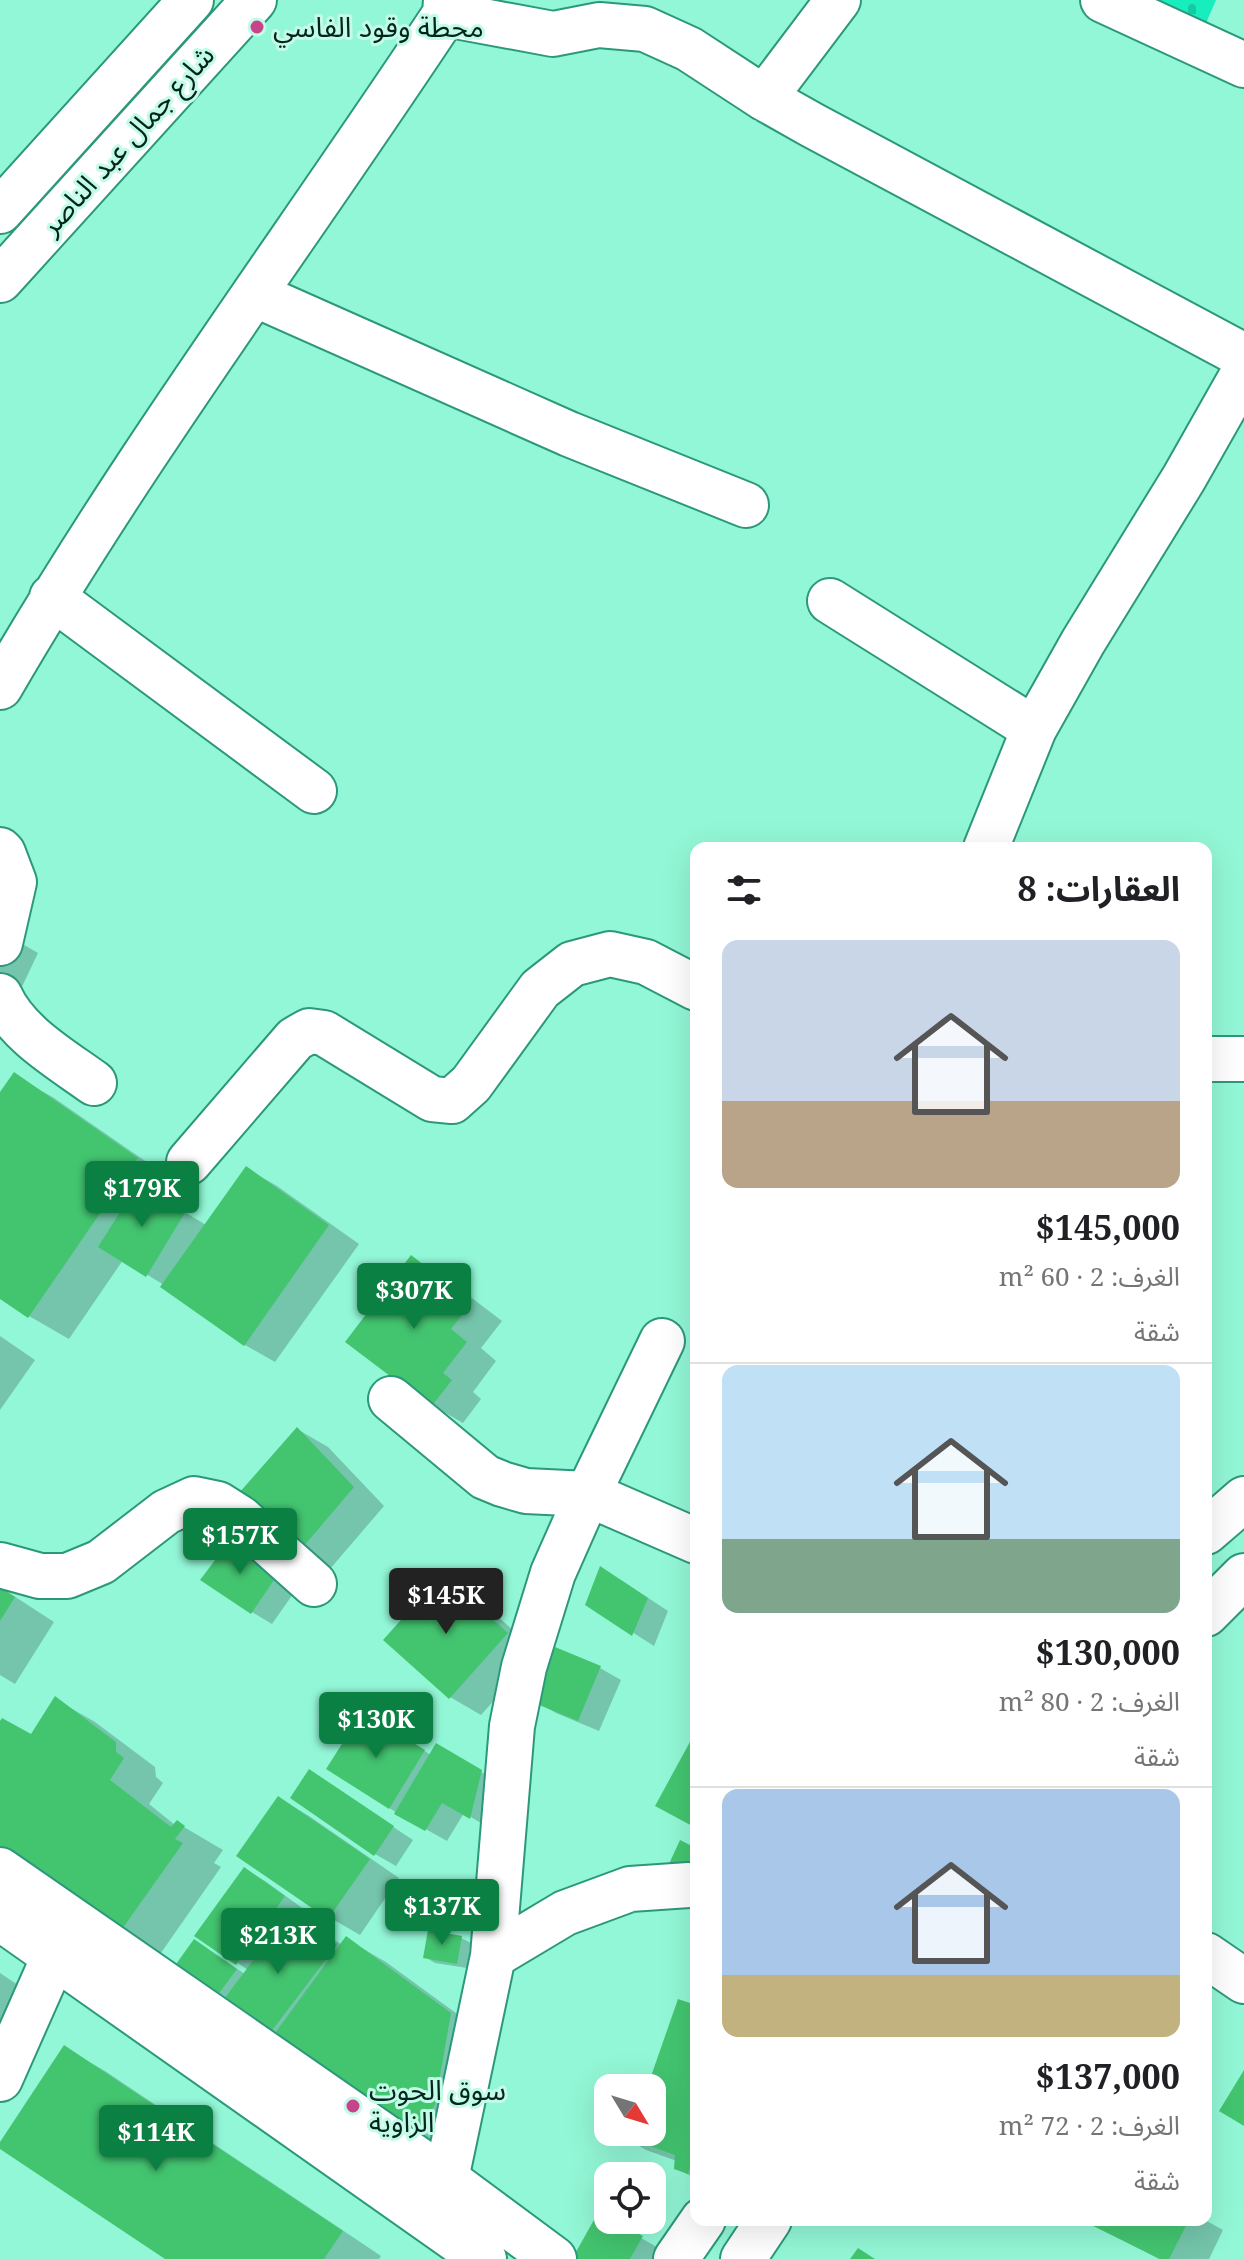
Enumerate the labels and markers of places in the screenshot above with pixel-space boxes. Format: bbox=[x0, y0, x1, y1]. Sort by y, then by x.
place label: محطة وقود الفاسي bbox=[273, 7, 484, 48]
marker: محطة وقود الفاسي bbox=[248, 18, 266, 36]
pin: $179K bbox=[86, 1161, 198, 1229]
pin: $307K bbox=[358, 1263, 470, 1331]
pin: $157K bbox=[184, 1508, 296, 1576]
pin: $145K bbox=[390, 1568, 502, 1636]
pin: $130K bbox=[320, 1692, 432, 1760]
pin: $137K bbox=[386, 1879, 498, 1947]
pin: $213K bbox=[222, 1908, 334, 1976]
place label: سوق الحوت الزاوية bbox=[369, 2070, 506, 2140]
marker: سوق الحوت الزاوية bbox=[344, 2097, 362, 2115]
pin: $114K bbox=[100, 2105, 212, 2173]

